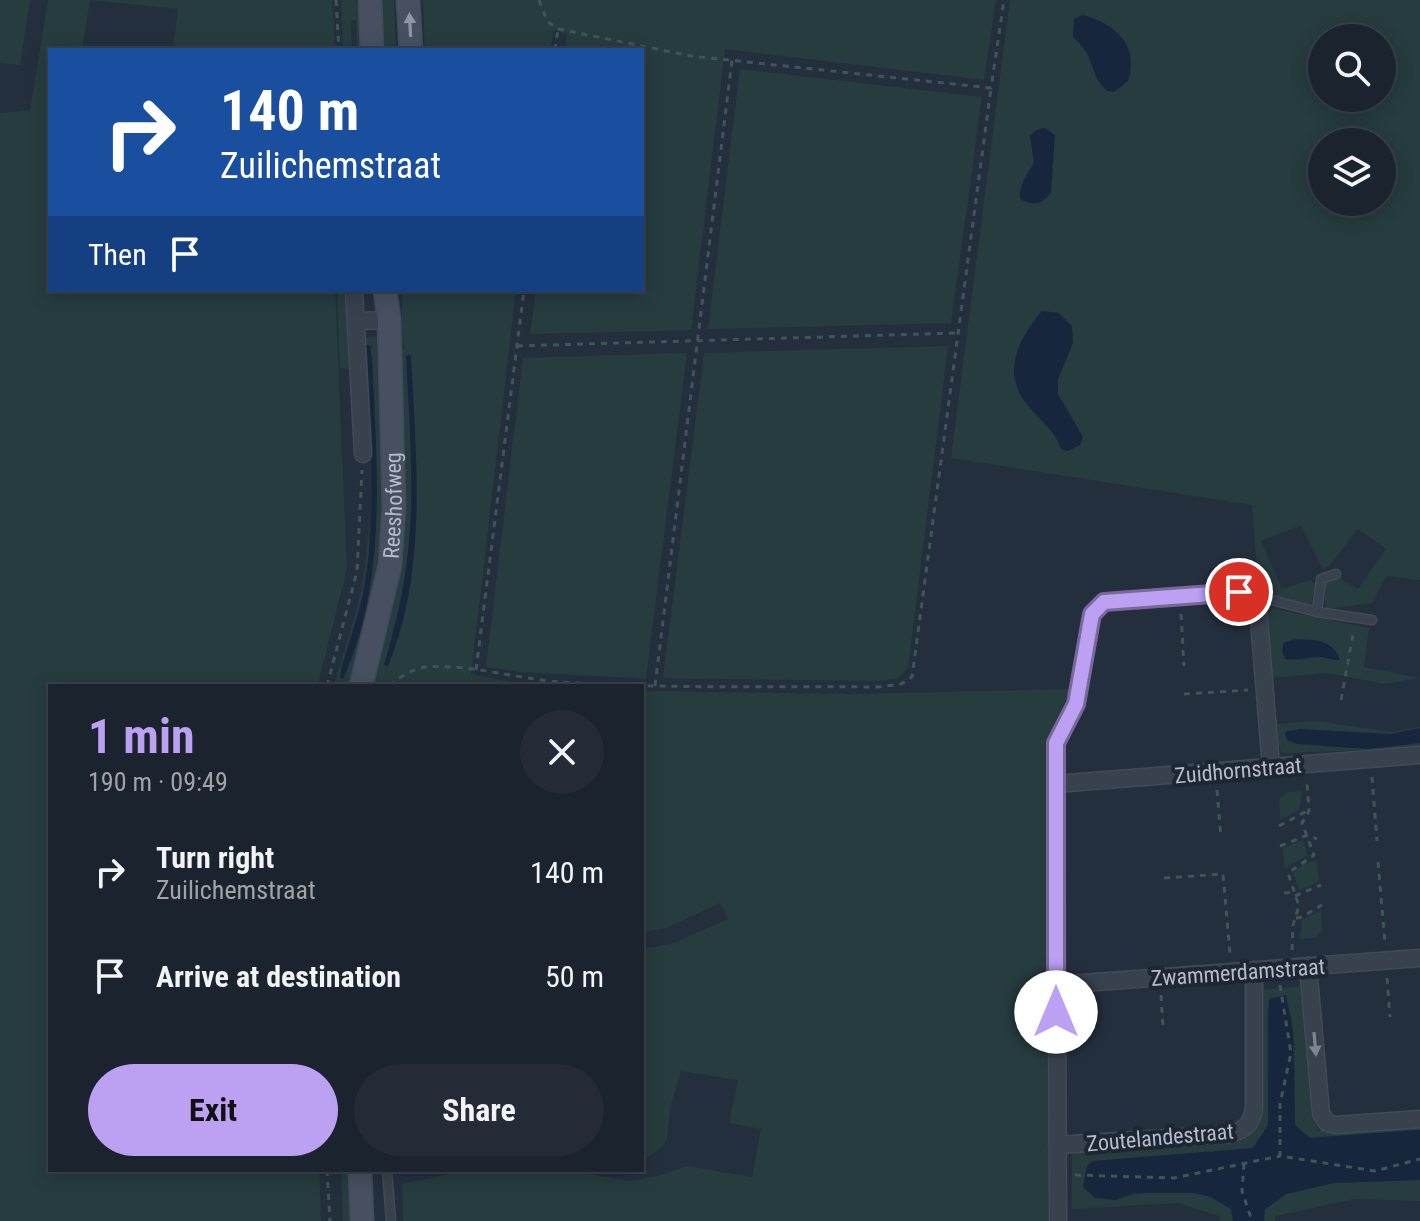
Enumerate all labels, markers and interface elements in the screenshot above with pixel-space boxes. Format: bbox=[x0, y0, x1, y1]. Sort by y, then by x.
one-way arrow bbox=[403, 12, 416, 37]
map controls bbox=[1308, 24, 1396, 216]
button: search bbox=[1308, 24, 1396, 112]
text: 140 m bbox=[220, 78, 359, 144]
icon: right bbox=[88, 80, 192, 184]
button: layers bbox=[1308, 128, 1396, 216]
text: Zuilichemstraat bbox=[220, 145, 441, 187]
icon: arrive bbox=[163, 232, 207, 276]
text: Then bbox=[88, 237, 147, 272]
street label: Reeshofweg bbox=[378, 452, 407, 560]
pin bbox=[1205, 558, 1273, 626]
icon: arrive bbox=[1217, 570, 1261, 614]
text: 1 min bbox=[88, 708, 195, 765]
button: close bbox=[520, 710, 604, 794]
street label: Zuidhornstraat bbox=[1174, 752, 1303, 788]
text: 190 m · 09:49 bbox=[88, 767, 228, 797]
text: Turn right bbox=[156, 840, 274, 875]
icon: right bbox=[88, 850, 132, 894]
text: 140 m bbox=[530, 855, 604, 890]
text: Zuilichemstraat bbox=[156, 875, 316, 905]
icon: arrive bbox=[88, 954, 132, 998]
street label: Zwammerdamstraat bbox=[1150, 954, 1326, 991]
text: Arrive at destination bbox=[156, 959, 401, 994]
text: 50 m bbox=[545, 959, 604, 994]
position arrow bbox=[1014, 970, 1098, 1054]
one-way arrow bbox=[1309, 1032, 1322, 1057]
button: Exit bbox=[88, 1064, 338, 1156]
button: Share bbox=[354, 1064, 604, 1156]
street label: Zoutelandestraat bbox=[1085, 1119, 1235, 1156]

